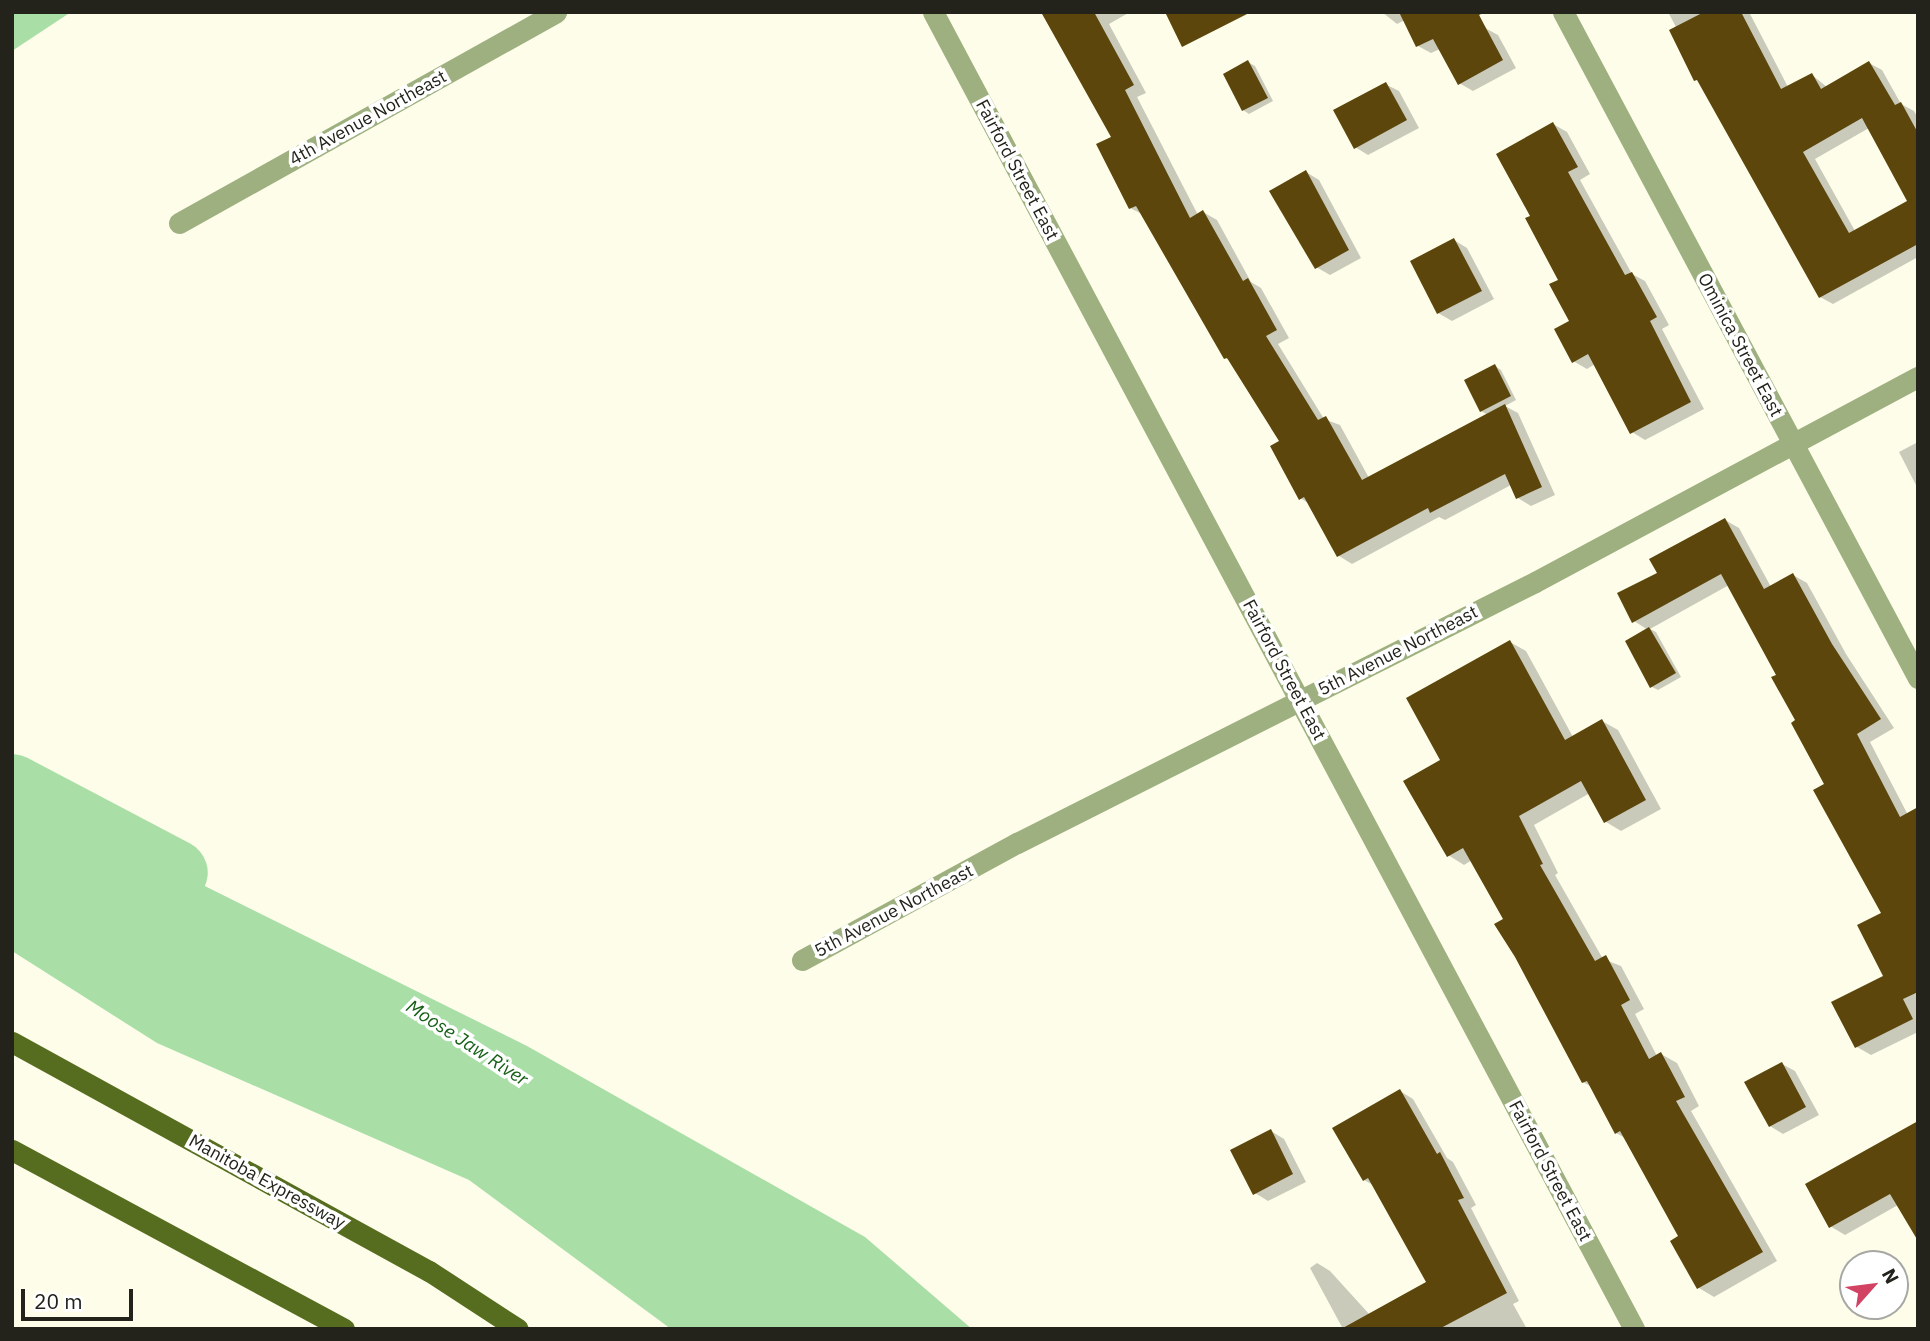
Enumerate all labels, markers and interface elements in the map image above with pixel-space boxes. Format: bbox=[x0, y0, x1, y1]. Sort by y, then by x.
street label: 4th Avenue Northeast bbox=[286, 66, 450, 170]
street label: Fairford Street East bbox=[971, 96, 1063, 244]
street label: Ominica Street East bbox=[1693, 270, 1787, 420]
street label: Fairford Street East bbox=[1238, 596, 1330, 744]
street label: 5th Avenue Northeast bbox=[1315, 601, 1481, 701]
street label: 5th Avenue Northeast bbox=[811, 860, 977, 962]
water label: Moose Jaw River bbox=[402, 995, 532, 1091]
street label: Fairford Street East bbox=[1504, 1097, 1596, 1245]
street label: Manitoba Expressway bbox=[185, 1130, 349, 1234]
north arrow bbox=[1839, 1250, 1909, 1320]
text: N bbox=[1877, 1264, 1905, 1288]
scale bar bbox=[24, 1274, 136, 1318]
text: 20 m bbox=[34, 1287, 83, 1315]

